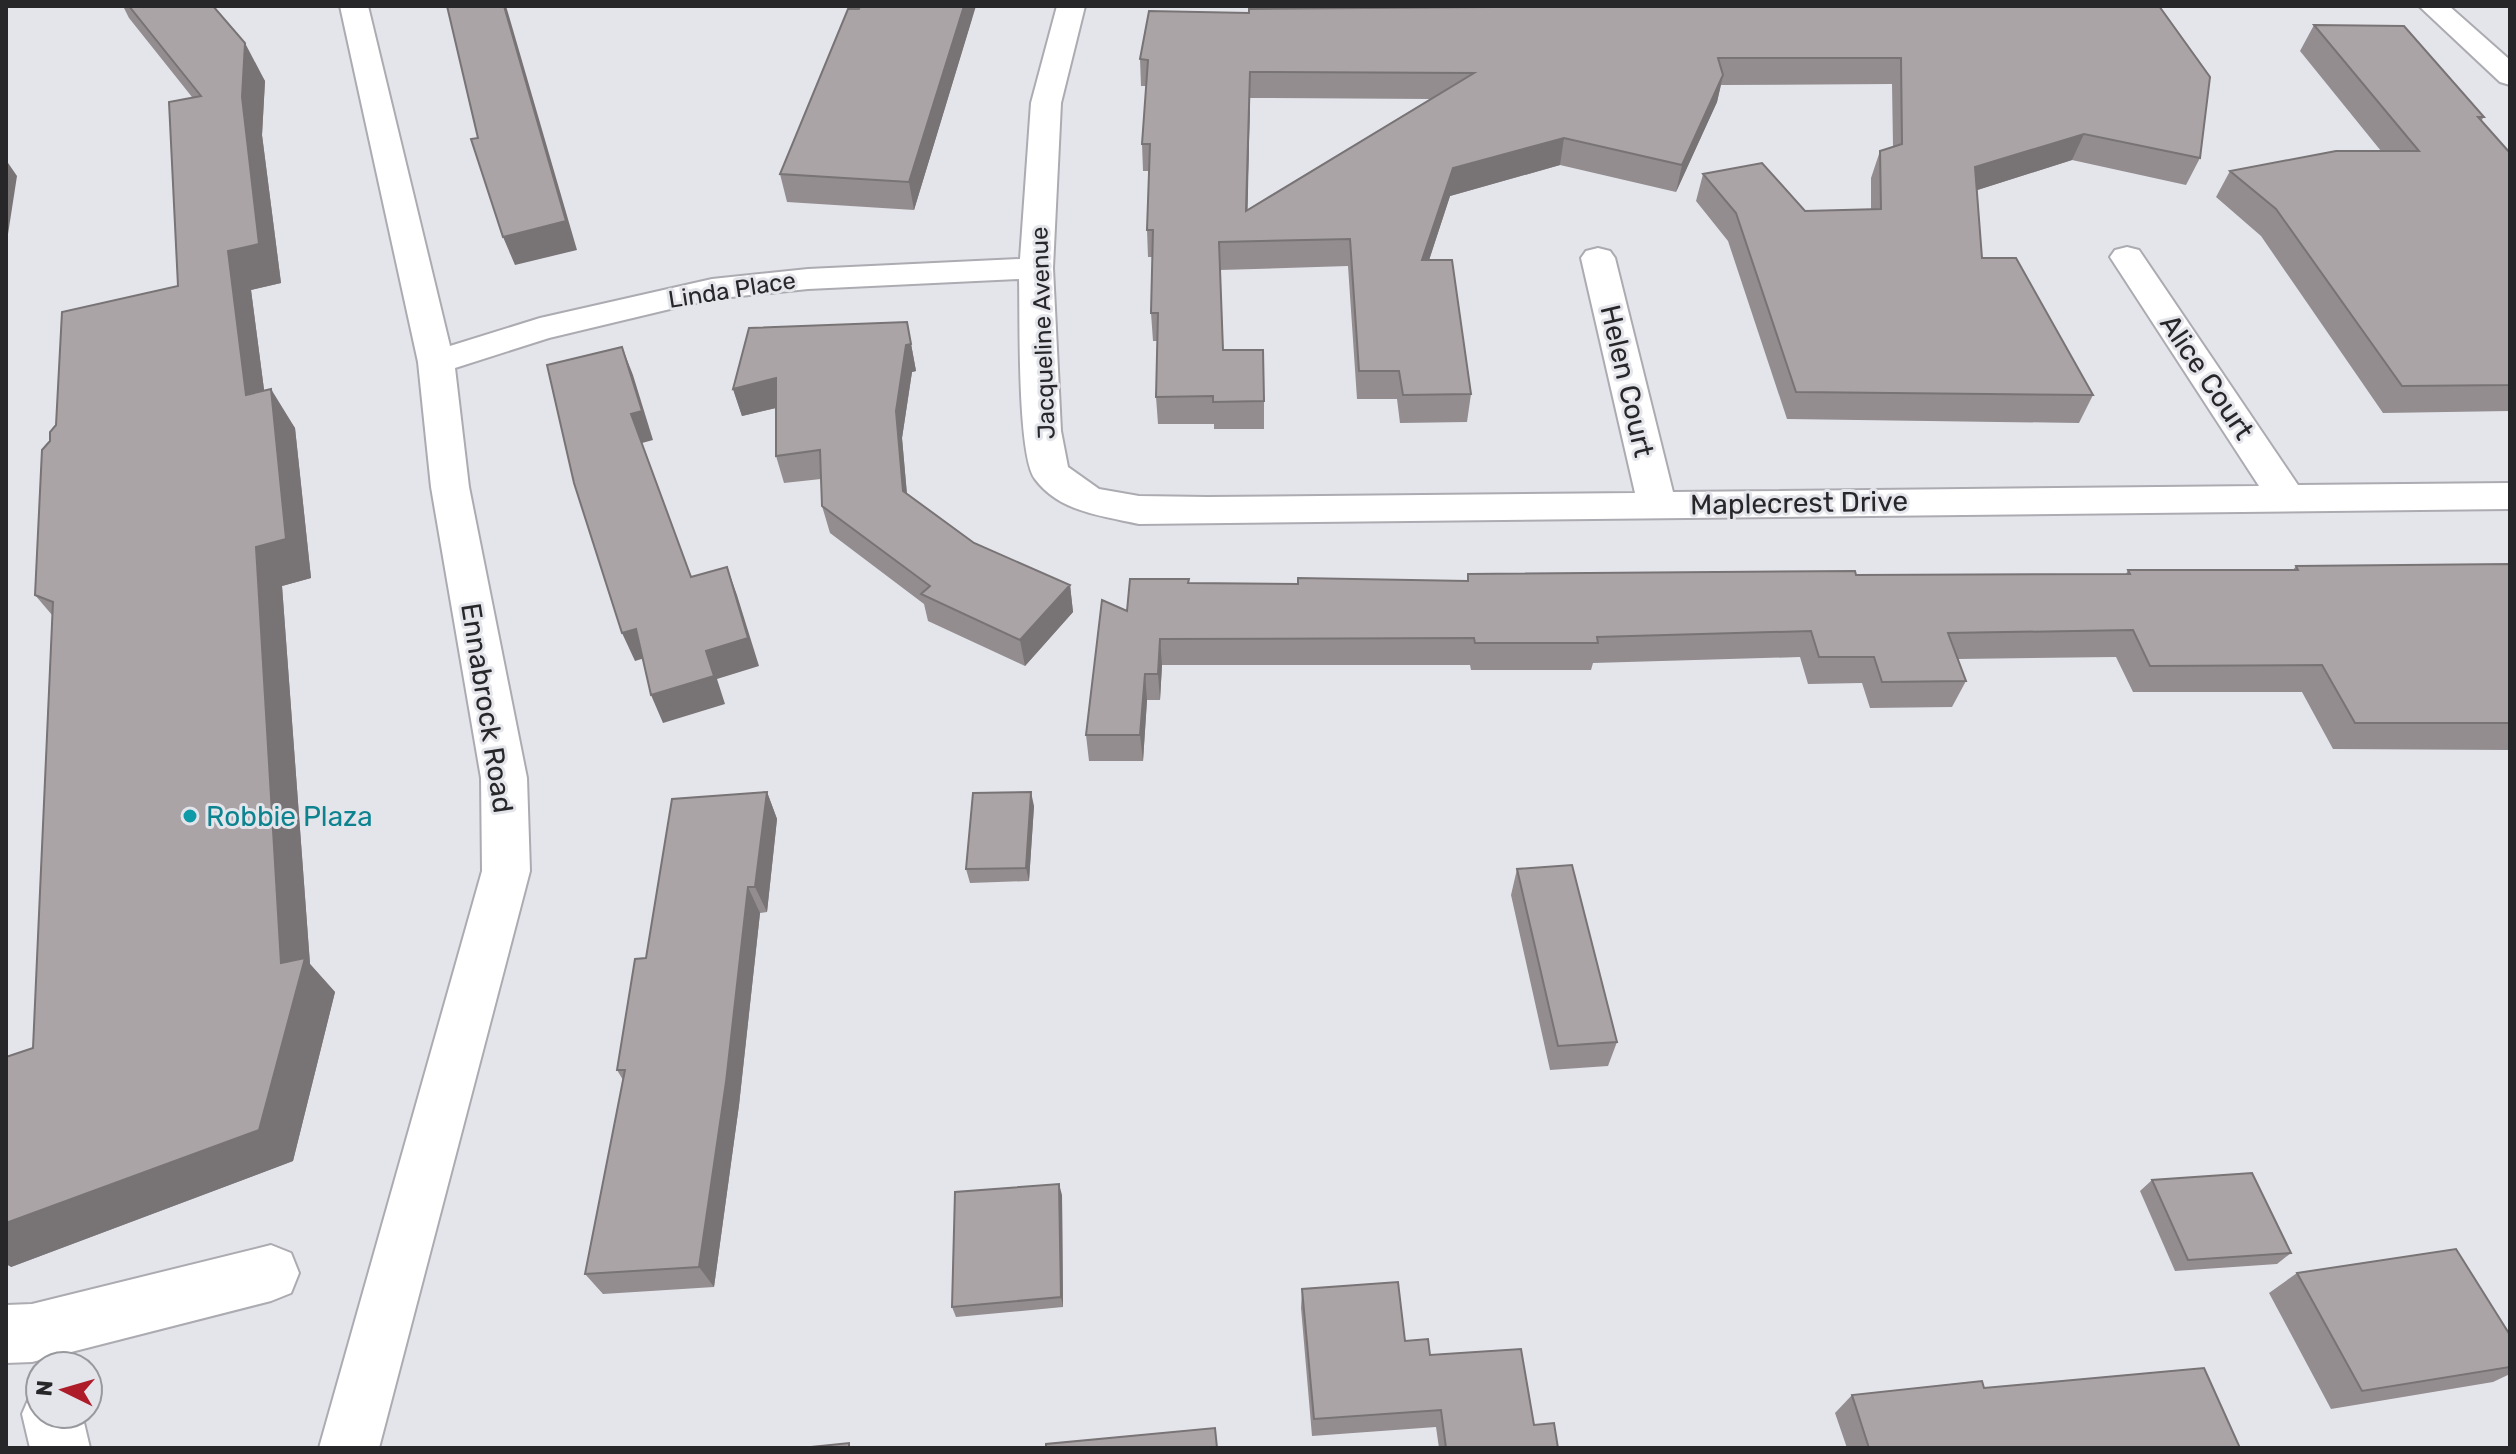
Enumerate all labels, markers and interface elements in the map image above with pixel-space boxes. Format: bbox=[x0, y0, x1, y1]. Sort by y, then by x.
street label: Jacqueline Avenue bbox=[1025, 226, 1061, 440]
street label: Linda Place bbox=[666, 266, 798, 314]
street label: Helen Court bbox=[1593, 302, 1661, 460]
street label: Alice Court bbox=[2153, 308, 2261, 446]
street label: Maplecrest Drive bbox=[1690, 485, 1908, 521]
street label: Ennabrock Road bbox=[454, 601, 520, 815]
place label: Robbie Plaza bbox=[206, 800, 373, 833]
marker: Robbie Plaza bbox=[181, 807, 199, 825]
north arrow bbox=[24, 1350, 104, 1430]
text: N bbox=[30, 1379, 59, 1397]

